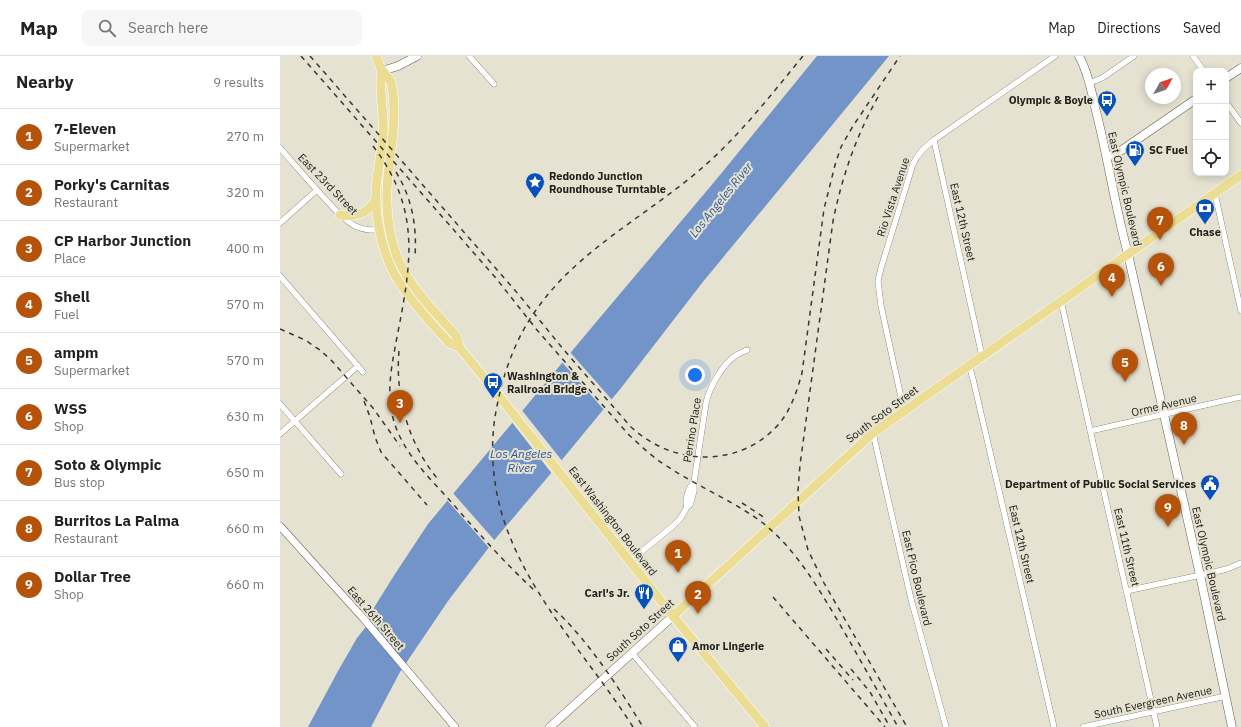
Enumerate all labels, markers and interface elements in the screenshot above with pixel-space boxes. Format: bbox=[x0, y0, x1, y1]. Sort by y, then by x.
search box bbox=[82, 10, 362, 46]
text: Map bbox=[20, 16, 58, 40]
icon: search bbox=[96, 17, 118, 39]
text: Search here bbox=[128, 18, 208, 37]
text: Map bbox=[1048, 19, 1075, 37]
text: Directions bbox=[1097, 19, 1161, 37]
text: Saved bbox=[1183, 19, 1221, 37]
north arrow bbox=[1145, 68, 1181, 104]
map controls bbox=[1193, 68, 1229, 176]
button: + bbox=[1193, 68, 1229, 104]
text: Nearby bbox=[16, 71, 74, 93]
text: 9 results bbox=[213, 74, 264, 91]
bus stop icon: Olympic & Boyle bbox=[1096, 89, 1118, 117]
place label: Olympic & Boyle bbox=[1009, 93, 1093, 107]
button: − bbox=[1193, 104, 1229, 140]
text: 7-Eleven bbox=[54, 119, 116, 138]
text: 1 bbox=[25, 128, 33, 145]
text: 270 m bbox=[226, 128, 264, 145]
street label: East Olympic Boulevard bbox=[1105, 130, 1145, 248]
text: Supermarket bbox=[54, 138, 130, 155]
fuel station icon: SC Fuel bbox=[1124, 139, 1146, 167]
button: locate bbox=[1193, 140, 1229, 176]
place label: SC Fuel bbox=[1149, 143, 1189, 157]
street label: East 23rd Street bbox=[295, 150, 361, 218]
street label: Rio Vista Avenue bbox=[874, 156, 912, 238]
water label: Los Angeles River bbox=[686, 159, 756, 240]
place label: Redondo Junction Roundhouse Turntable bbox=[549, 169, 666, 196]
place icon: Redondo Junction Roundhouse Turntable bbox=[524, 171, 546, 199]
text: Porky's Carnitas bbox=[54, 175, 170, 194]
street label: East 12th Street bbox=[947, 181, 979, 263]
text: 2 bbox=[25, 184, 33, 201]
text: 320 m bbox=[226, 184, 264, 201]
text: Restaurant bbox=[54, 194, 118, 211]
bank icon: Chase bbox=[1194, 197, 1216, 225]
pin: 7 bbox=[1147, 207, 1173, 240]
place label: Chase bbox=[1189, 225, 1221, 239]
text: CP Harbor Junction bbox=[54, 231, 191, 250]
text: 3 bbox=[25, 240, 33, 257]
text: 400 m bbox=[226, 240, 264, 257]
text: Place bbox=[54, 250, 86, 267]
pin: 6 bbox=[1148, 253, 1174, 286]
pin: 4 bbox=[1099, 264, 1125, 297]
text: Shell bbox=[54, 287, 90, 306]
text: 4 bbox=[25, 296, 33, 313]
text: 570 m bbox=[226, 296, 264, 313]
text: Fuel bbox=[54, 306, 79, 323]
text: ampm bbox=[54, 343, 98, 362]
pin: 5 bbox=[1112, 349, 1138, 382]
text: 5 bbox=[25, 352, 33, 369]
text: 570 m bbox=[226, 352, 264, 369]
text: Supermarket bbox=[54, 362, 130, 379]
your location bbox=[685, 365, 705, 385]
place label: Washington & Railroad Bridge bbox=[507, 369, 587, 396]
bus stop icon: Washington & Railroad Bridge bbox=[482, 371, 504, 399]
street label: South Soto Street bbox=[843, 382, 921, 446]
pin: 3 bbox=[387, 390, 413, 423]
street label: Orme Avenue bbox=[1130, 391, 1198, 419]
street label: Perrino Place bbox=[680, 397, 704, 463]
text: WSS bbox=[54, 399, 87, 418]
text: 6 bbox=[25, 408, 33, 425]
text: 630 m bbox=[226, 408, 264, 425]
pin: 8 bbox=[1171, 412, 1197, 445]
text: Shop bbox=[54, 418, 84, 435]
water label: Los Angeles River bbox=[490, 446, 552, 475]
text: Soto & Olympic bbox=[54, 455, 162, 474]
text: 7 bbox=[25, 464, 33, 481]
text: 650 m bbox=[226, 464, 264, 481]
street label: East Washington Boulevard bbox=[566, 464, 660, 578]
public building icon: Department of Public Social Services bbox=[1199, 473, 1221, 501]
text: Bus stop bbox=[54, 474, 105, 491]
place label: Department of Public Social Services bbox=[1005, 477, 1196, 491]
pin: 9 bbox=[1155, 494, 1181, 527]
street label: East 12th Street bbox=[1006, 503, 1038, 585]
street label: East Olympic Boulevard bbox=[1189, 505, 1229, 623]
street label: East 11th Street bbox=[1111, 506, 1143, 588]
text: Burritos La Palma bbox=[54, 511, 179, 530]
text: 8 bbox=[25, 520, 33, 537]
text: 660 m bbox=[226, 520, 264, 537]
street label: East Pico Boulevard bbox=[899, 529, 935, 627]
text: Restaurant bbox=[54, 530, 118, 547]
pin: 1 bbox=[665, 540, 691, 573]
text: Dollar Tree bbox=[54, 567, 131, 586]
text: 9 bbox=[25, 576, 33, 593]
text: 660 m bbox=[226, 576, 264, 593]
pin: 2 bbox=[685, 581, 711, 614]
restaurant icon: Carl's Jr. bbox=[633, 582, 655, 610]
street label: East 26th Street bbox=[344, 583, 408, 653]
text: Shop bbox=[54, 586, 84, 603]
place label: Carl's Jr. bbox=[585, 586, 630, 600]
street label: South Soto Street bbox=[603, 596, 677, 664]
shop icon: Amor Lingerie bbox=[667, 635, 689, 663]
place label: Amor Lingerie bbox=[692, 639, 764, 653]
street label: South Evergreen Avenue bbox=[1093, 683, 1213, 721]

